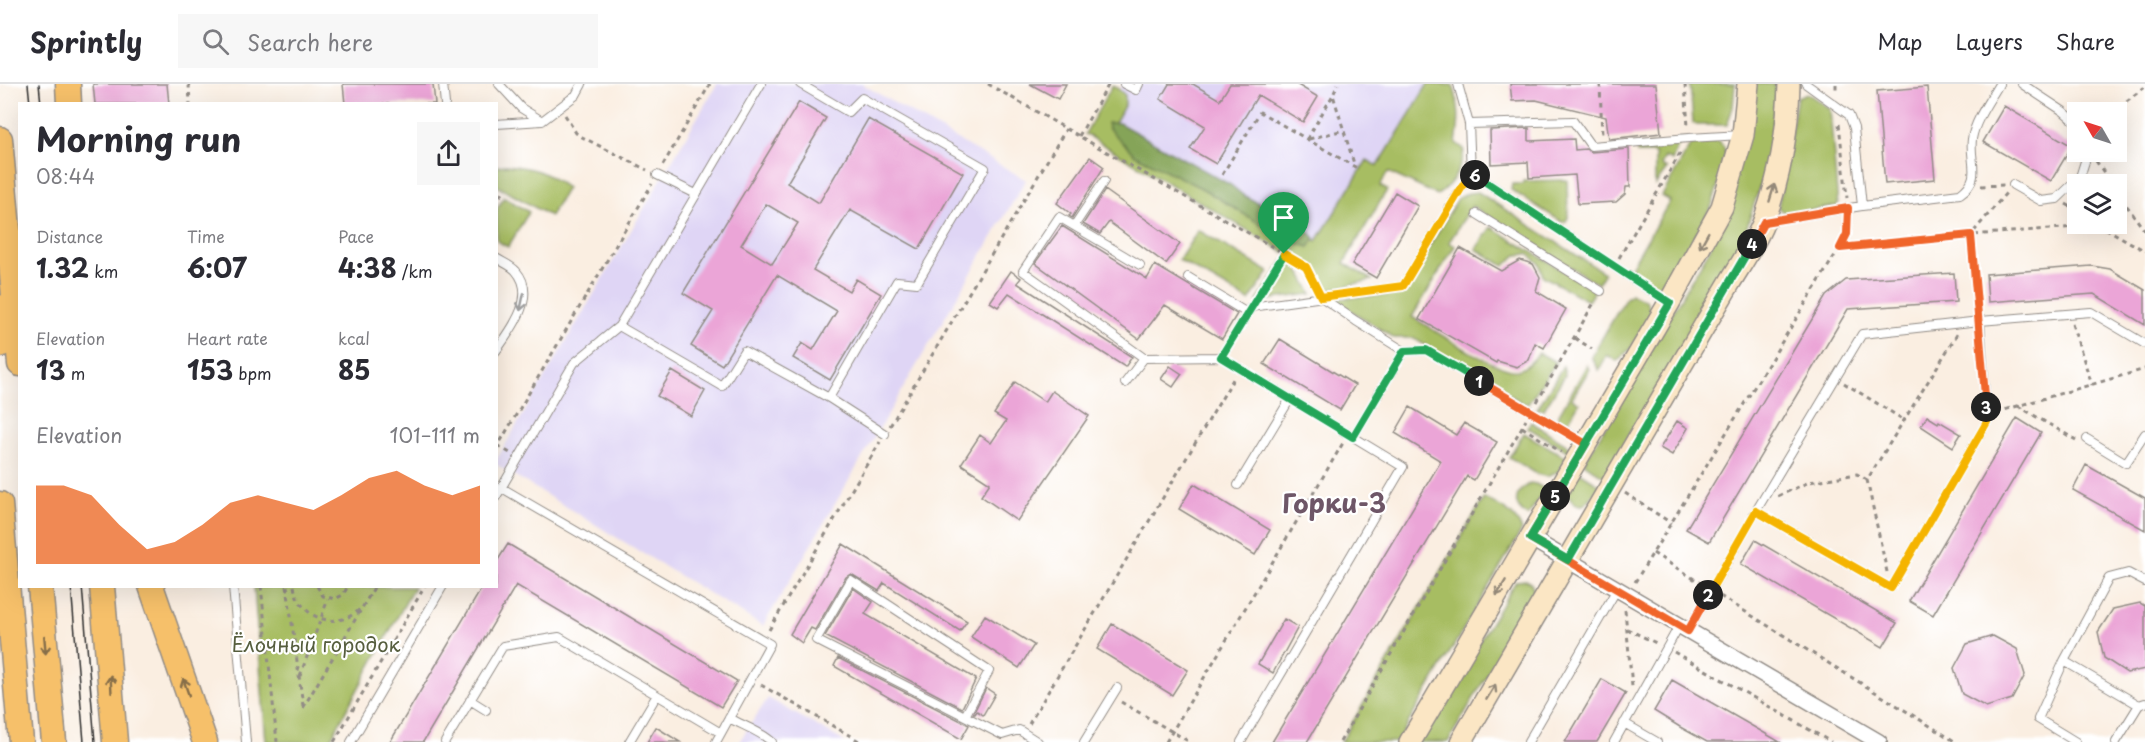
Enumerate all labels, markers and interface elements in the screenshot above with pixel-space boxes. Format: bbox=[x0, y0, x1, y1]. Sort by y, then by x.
search box bbox=[178, 14, 598, 68]
text: Sprintly bbox=[30, 20, 142, 63]
icon: search bbox=[199, 25, 232, 58]
text: Search here bbox=[247, 25, 373, 58]
text: Map bbox=[1878, 25, 1922, 57]
text: Layers bbox=[1955, 25, 2023, 57]
text: Share bbox=[2056, 25, 2115, 57]
north arrow bbox=[2067, 102, 2127, 162]
map controls bbox=[2067, 102, 2127, 234]
text: Morning run bbox=[36, 113, 241, 163]
button: share bbox=[417, 122, 480, 185]
pin: 6 bbox=[1460, 160, 1490, 190]
text: 08:44 bbox=[36, 161, 95, 191]
text: 6 bbox=[1469, 163, 1481, 187]
button: layers bbox=[2067, 174, 2127, 234]
one-way arrow bbox=[1767, 184, 1778, 203]
pin bbox=[1258, 192, 1309, 254]
icon: arrive bbox=[1267, 201, 1300, 234]
text: Distance bbox=[36, 224, 103, 248]
text: Time bbox=[187, 224, 225, 248]
text: Pace bbox=[338, 224, 374, 248]
pin: 4 bbox=[1737, 229, 1767, 259]
one-way arrow bbox=[1698, 230, 1709, 248]
text: 4 bbox=[1747, 232, 1757, 256]
text: 1.32 bbox=[36, 248, 89, 287]
text: 6:07 bbox=[187, 248, 247, 287]
text: 4:38 bbox=[338, 248, 397, 287]
text: km bbox=[89, 259, 118, 283]
text: /km bbox=[397, 259, 432, 283]
one-way arrow bbox=[516, 292, 527, 311]
text: Elevation bbox=[36, 326, 105, 350]
text: Heart rate bbox=[187, 326, 268, 350]
text: kcal bbox=[338, 326, 370, 350]
text: 13 bbox=[36, 350, 65, 389]
text: 153 bbox=[187, 350, 233, 389]
text: 85 bbox=[338, 350, 371, 389]
text: m bbox=[65, 361, 85, 385]
text: bpm bbox=[233, 361, 272, 385]
pin: 1 bbox=[1464, 366, 1494, 396]
text: 1 bbox=[1475, 369, 1483, 393]
pin: 3 bbox=[1971, 392, 2001, 422]
text: 3 bbox=[1981, 395, 1991, 419]
text: Elevation bbox=[36, 420, 122, 450]
text: 101–111 m bbox=[389, 420, 480, 450]
pin: 5 bbox=[1540, 481, 1570, 511]
district label: Горки-3 bbox=[1282, 483, 1386, 522]
text: 5 bbox=[1550, 484, 1560, 508]
one-way arrow bbox=[1494, 579, 1506, 596]
pin: 2 bbox=[1693, 580, 1723, 610]
text: 2 bbox=[1702, 583, 1714, 607]
park label: Ёлочный городок bbox=[232, 629, 401, 659]
one-way arrow bbox=[40, 634, 51, 654]
one-way arrow bbox=[105, 674, 116, 694]
one-way arrow bbox=[179, 678, 190, 697]
one-way arrow bbox=[1485, 684, 1497, 701]

